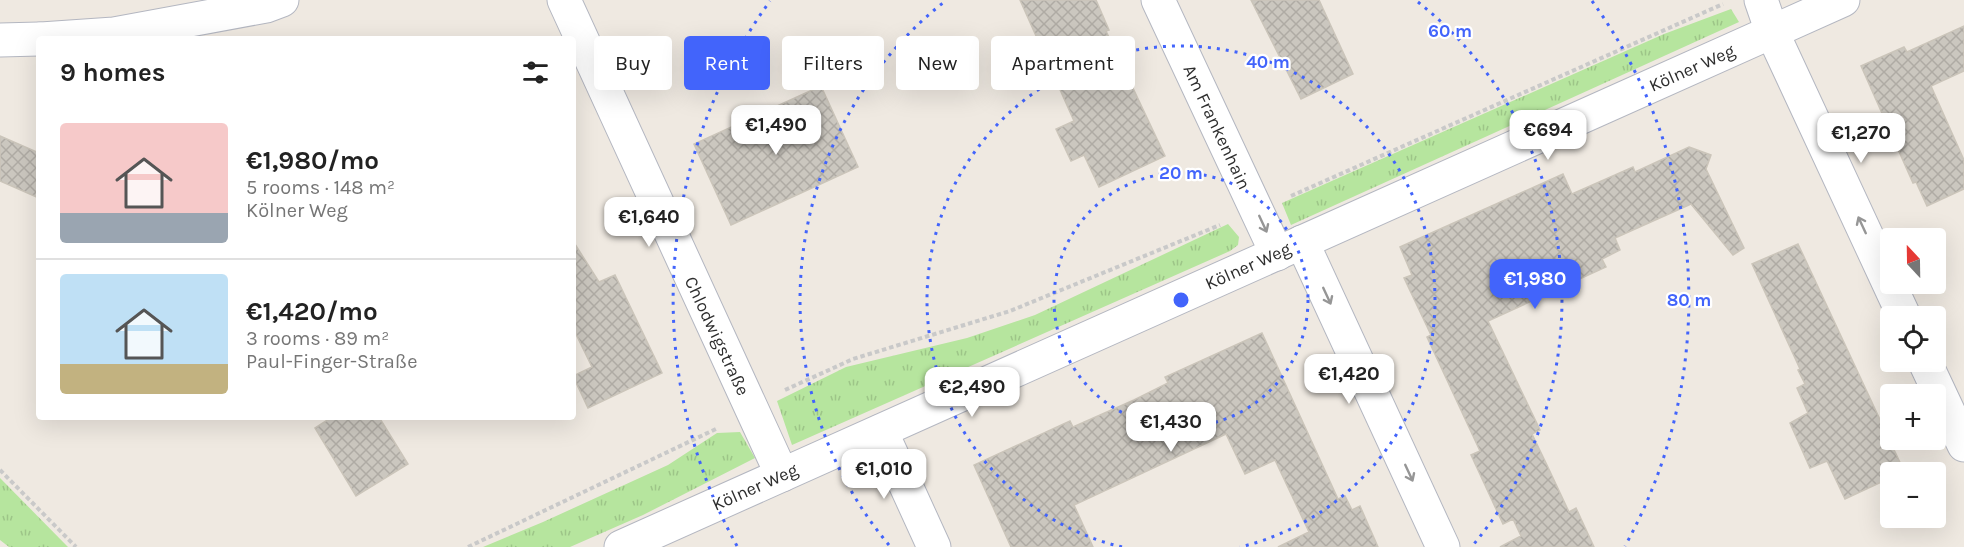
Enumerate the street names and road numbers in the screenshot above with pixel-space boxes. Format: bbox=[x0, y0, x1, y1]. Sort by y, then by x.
street label: Kölner Weg bbox=[1646, 39, 1738, 97]
street label: Am Frankenhain bbox=[1178, 61, 1256, 193]
street label: Kölner Weg bbox=[1202, 237, 1294, 295]
street label: Chlodwigstraße bbox=[680, 273, 754, 399]
street label: Kölner Weg bbox=[709, 458, 801, 516]

